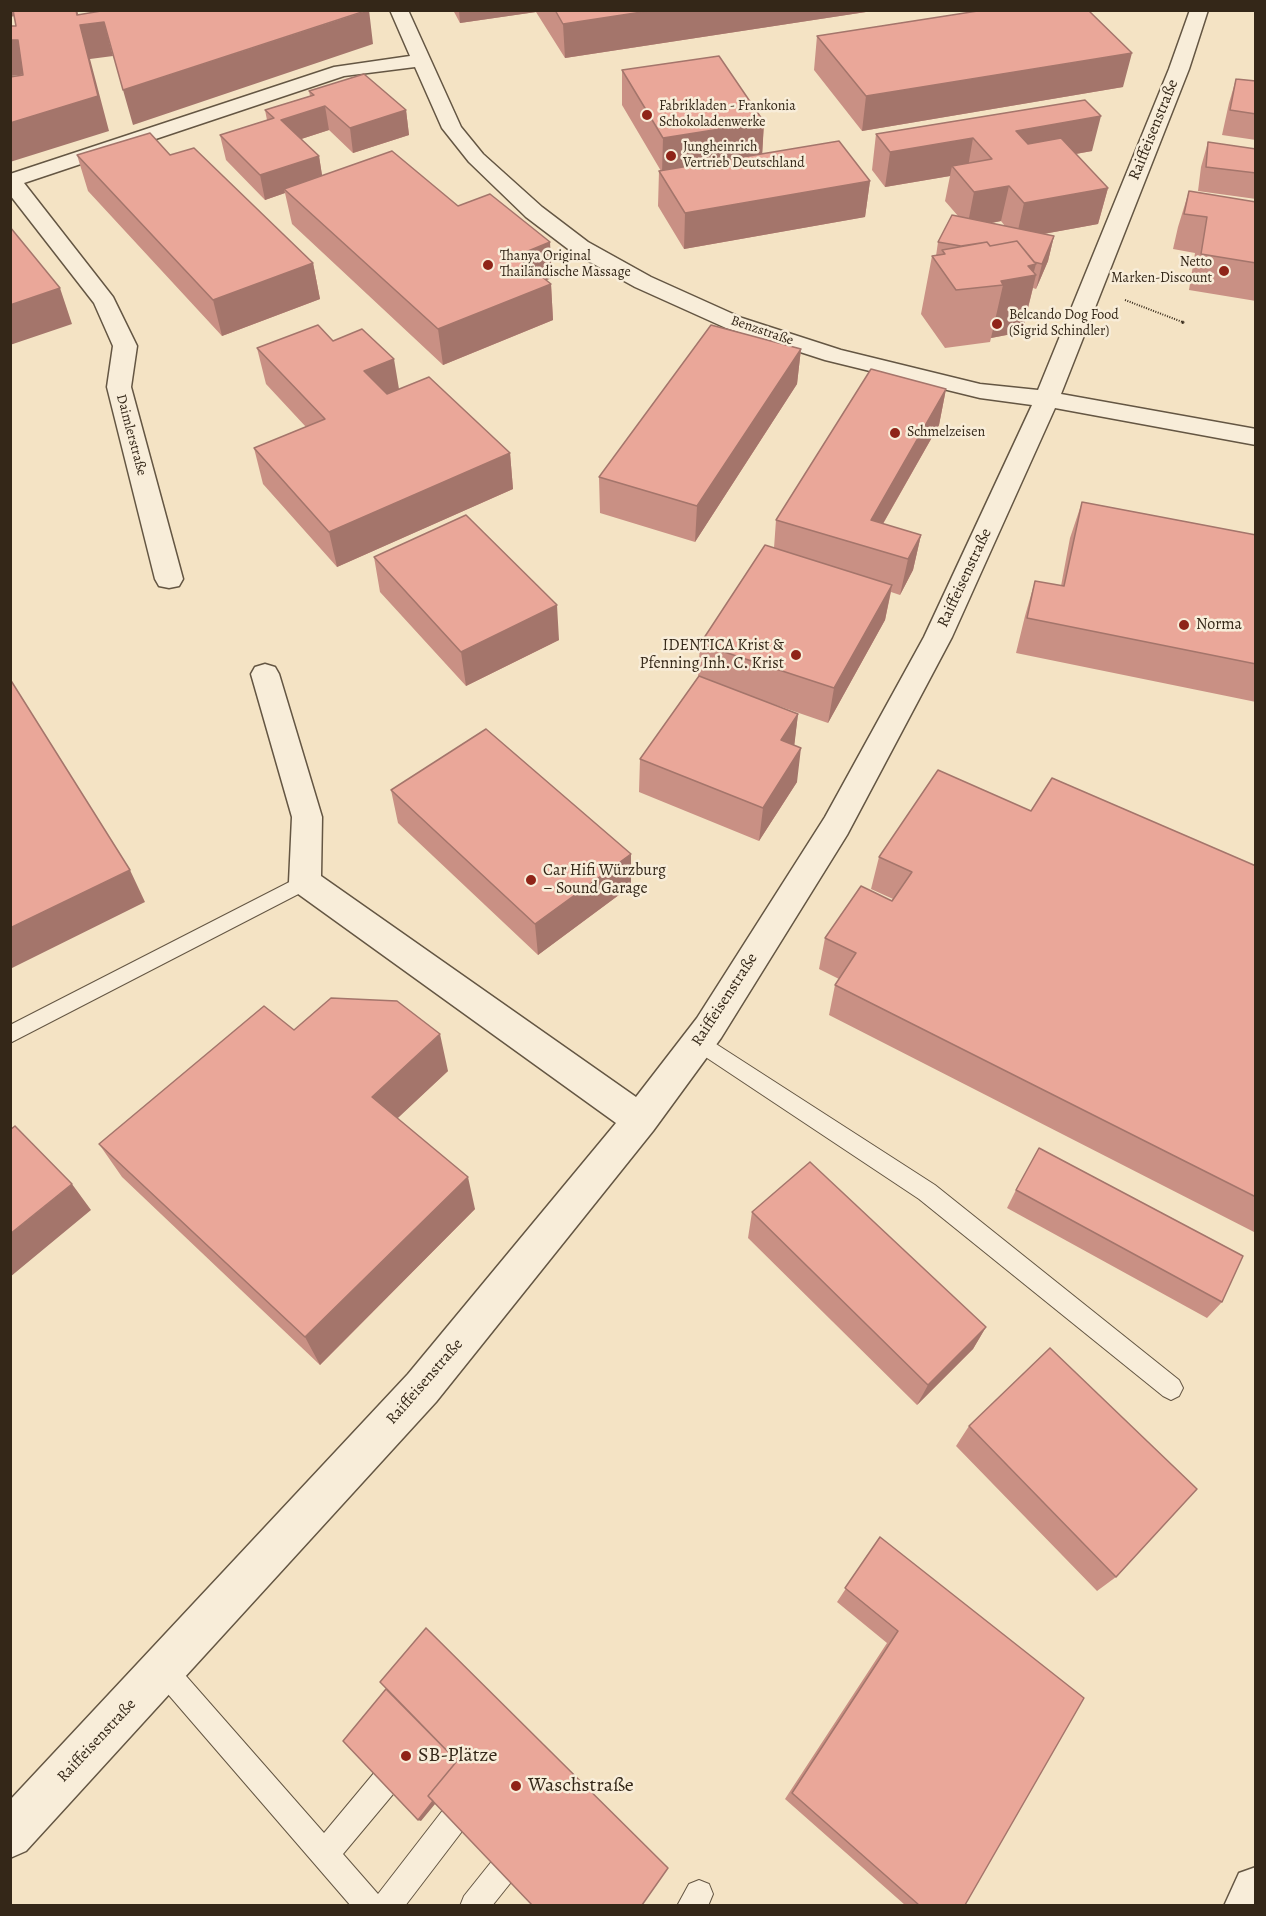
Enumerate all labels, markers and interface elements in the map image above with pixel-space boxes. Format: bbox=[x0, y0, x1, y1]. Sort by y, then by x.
street label: Raiffeisenstraße bbox=[1125, 77, 1183, 183]
place label: Fabrikladen - Frankonia Schokoladenwerke bbox=[659, 99, 796, 132]
marker: Fabrikladen - Frankonia Schokoladenwerke bbox=[640, 108, 654, 122]
place label: Jungheinrich Vertrieb Deutschland bbox=[683, 140, 805, 172]
marker: Jungheinrich Vertrieb Deutschland bbox=[664, 149, 678, 163]
place label: Thanya Original Thailändische Massage bbox=[500, 249, 631, 282]
place label: Netto Marken-Discount bbox=[1111, 255, 1212, 288]
marker: Thanya Original Thailändische Massage bbox=[481, 258, 495, 272]
marker: Netto Marken-Discount bbox=[1217, 264, 1231, 278]
place label: Belcando Dog Food (Sigrid Schindler) bbox=[1009, 308, 1119, 340]
street label: Benzstraße bbox=[728, 312, 796, 350]
marker: Belcando Dog Food (Sigrid Schindler) bbox=[990, 317, 1004, 331]
street label: Daimlerstraße bbox=[112, 392, 150, 478]
place label: Schmelzeisen bbox=[907, 425, 985, 441]
marker: Schmelzeisen bbox=[888, 426, 902, 440]
street label: Raiffeisenstraße bbox=[934, 525, 996, 631]
place label: Norma bbox=[1196, 615, 1242, 635]
marker: Norma bbox=[1177, 618, 1191, 632]
place label: IDENTICA Krist & Pfenning Inh. C. Krist bbox=[640, 636, 784, 674]
marker: IDENTICA Krist & Pfenning Inh. C. Krist bbox=[789, 648, 803, 662]
place label: Car Hifi Würzburg – Sound Garage bbox=[543, 861, 666, 899]
marker: Car Hifi Würzburg – Sound Garage bbox=[524, 873, 538, 887]
street label: Raiffeisenstraße bbox=[688, 950, 762, 1050]
street label: Raiffeisenstraße bbox=[383, 1335, 467, 1429]
street label: Raiffeisenstraße bbox=[53, 1695, 141, 1787]
place label: SB-Plätze bbox=[418, 1744, 498, 1768]
marker: SB-Plätze bbox=[399, 1749, 413, 1763]
place label: Waschstraße bbox=[528, 1774, 634, 1798]
marker: Waschstraße bbox=[509, 1779, 523, 1793]

